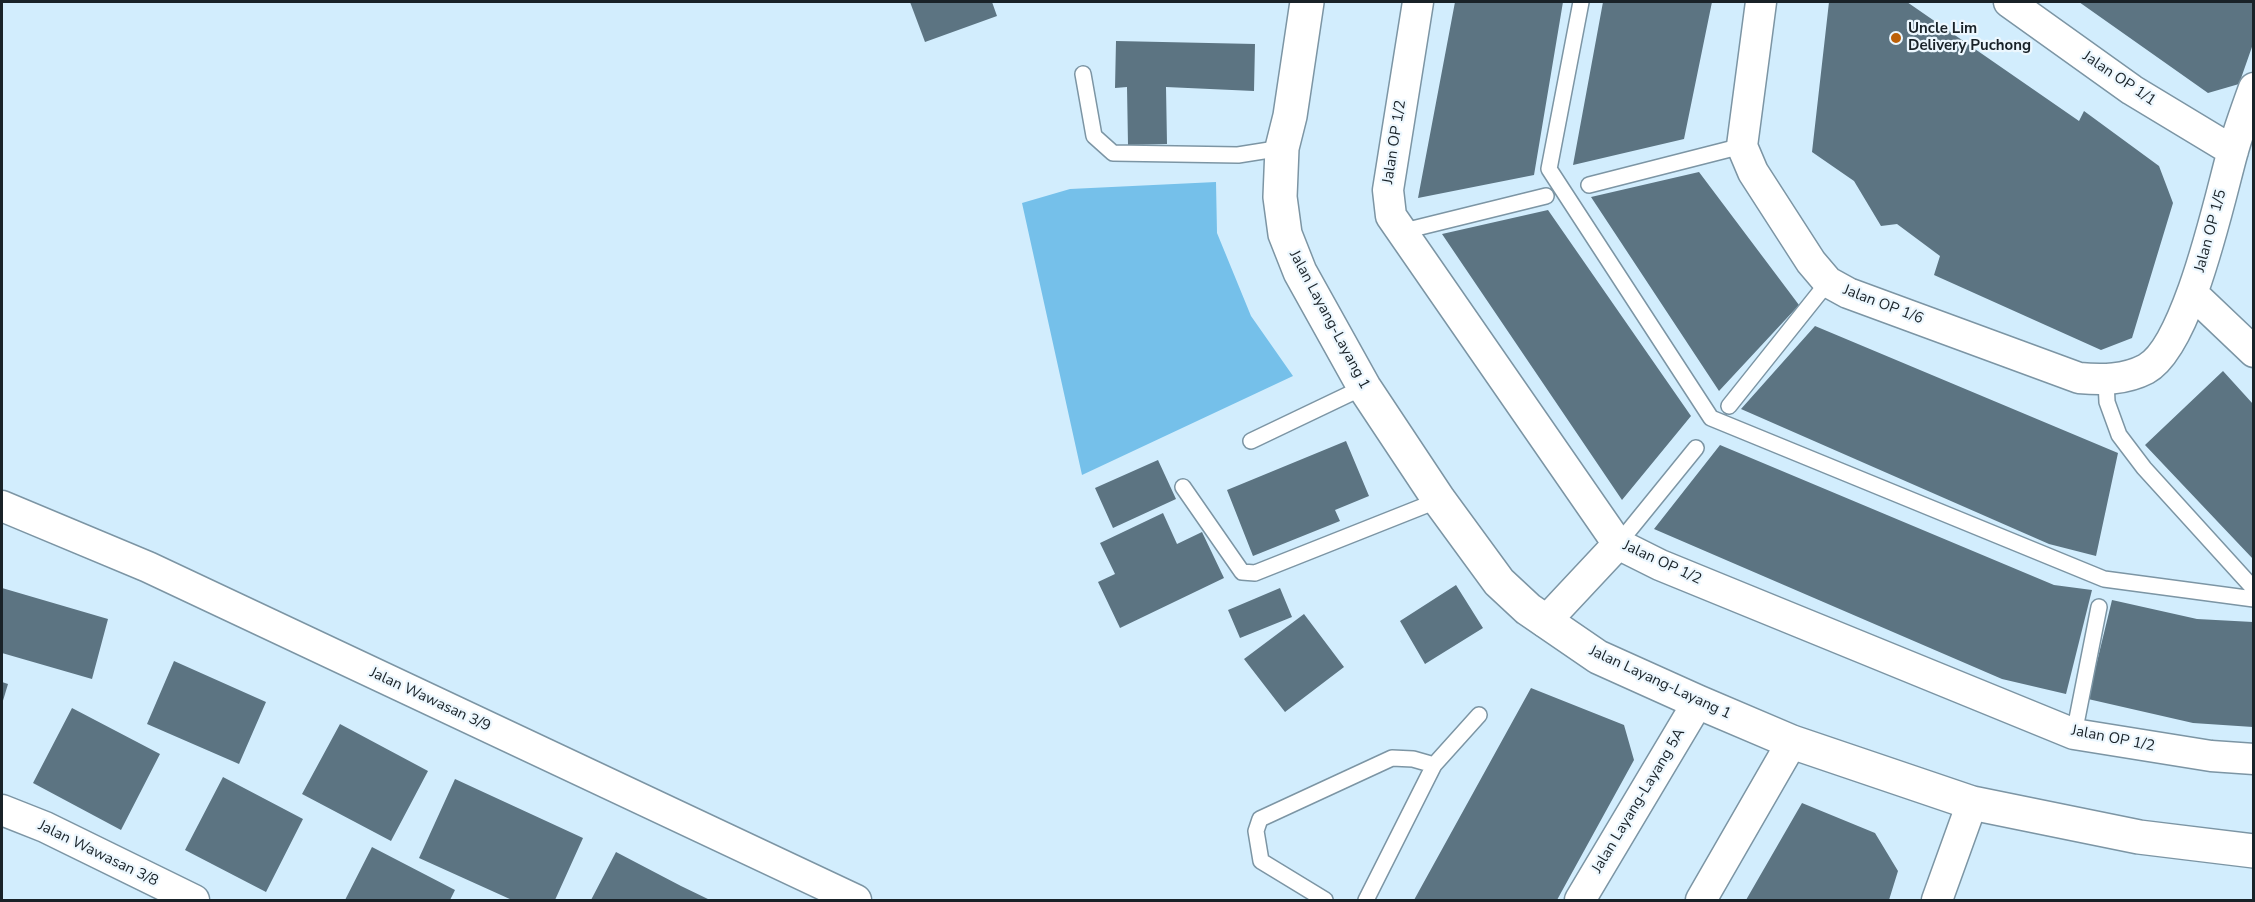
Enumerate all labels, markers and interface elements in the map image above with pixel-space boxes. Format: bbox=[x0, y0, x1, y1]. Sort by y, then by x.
place label: Uncle Lim Delivery Puchong bbox=[1908, 20, 2031, 55]
marker: Uncle Lim Delivery Puchong bbox=[1889, 31, 1903, 45]
street label: Jalan OP 1/1 bbox=[2079, 48, 2159, 110]
street label: Jalan OP 1/2 bbox=[1379, 99, 1411, 185]
street label: Jalan OP 1/5 bbox=[2191, 188, 2231, 274]
street label: Jalan Layang-Layang 1 bbox=[1285, 248, 1373, 392]
street label: Jalan OP 1/6 bbox=[1840, 281, 1926, 329]
street label: Jalan OP 1/2 bbox=[1620, 537, 1704, 589]
street label: Jalan Layang-Layang 1 bbox=[1586, 642, 1734, 724]
street label: Jalan Wawasan 3/9 bbox=[367, 664, 493, 736]
street label: Jalan OP 1/2 bbox=[2070, 722, 2156, 756]
street label: Jalan Layang-Layang 5A bbox=[1589, 725, 1689, 877]
street label: Jalan Wawasan 3/8 bbox=[35, 817, 161, 891]

